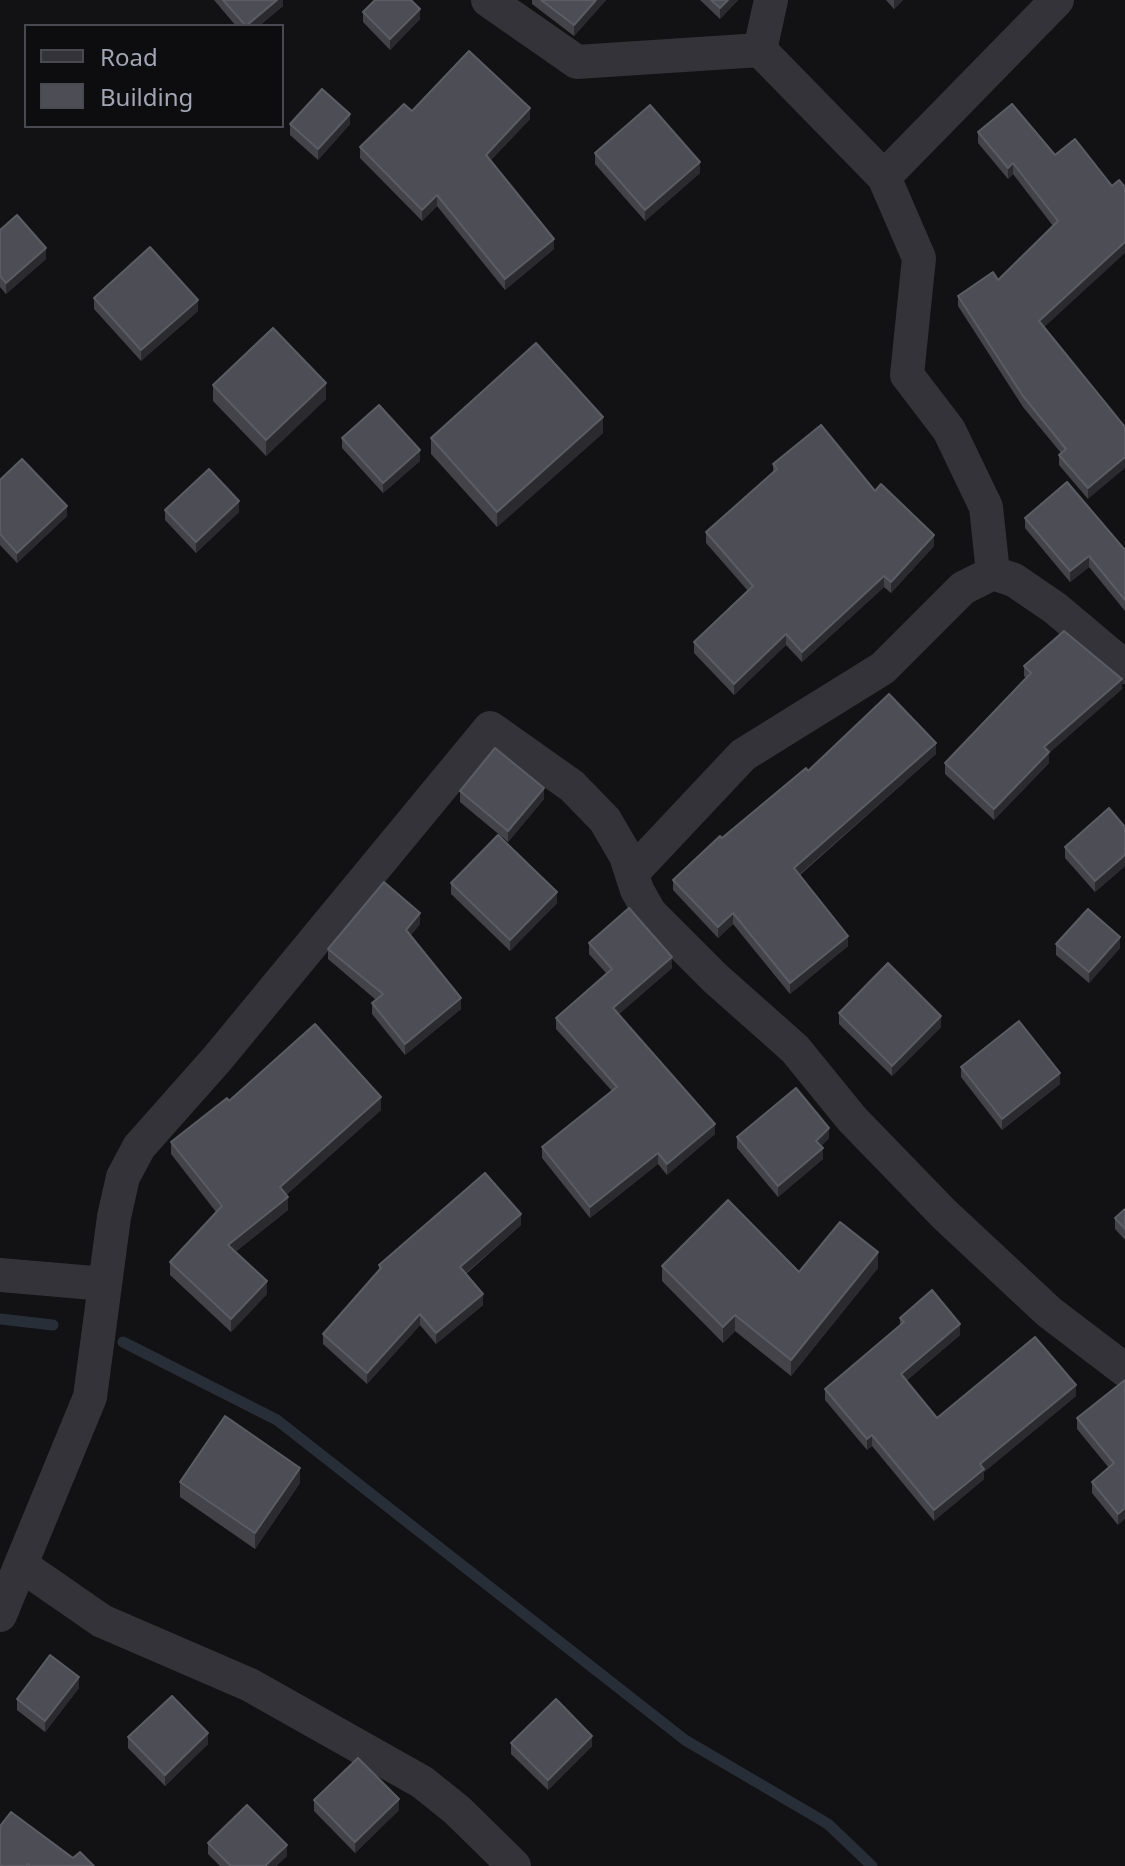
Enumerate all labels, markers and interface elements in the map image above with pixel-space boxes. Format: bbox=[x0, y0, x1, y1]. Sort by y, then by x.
legend bbox=[24, 24, 284, 128]
text: Road bbox=[100, 40, 158, 73]
text: Building bbox=[100, 80, 193, 113]

